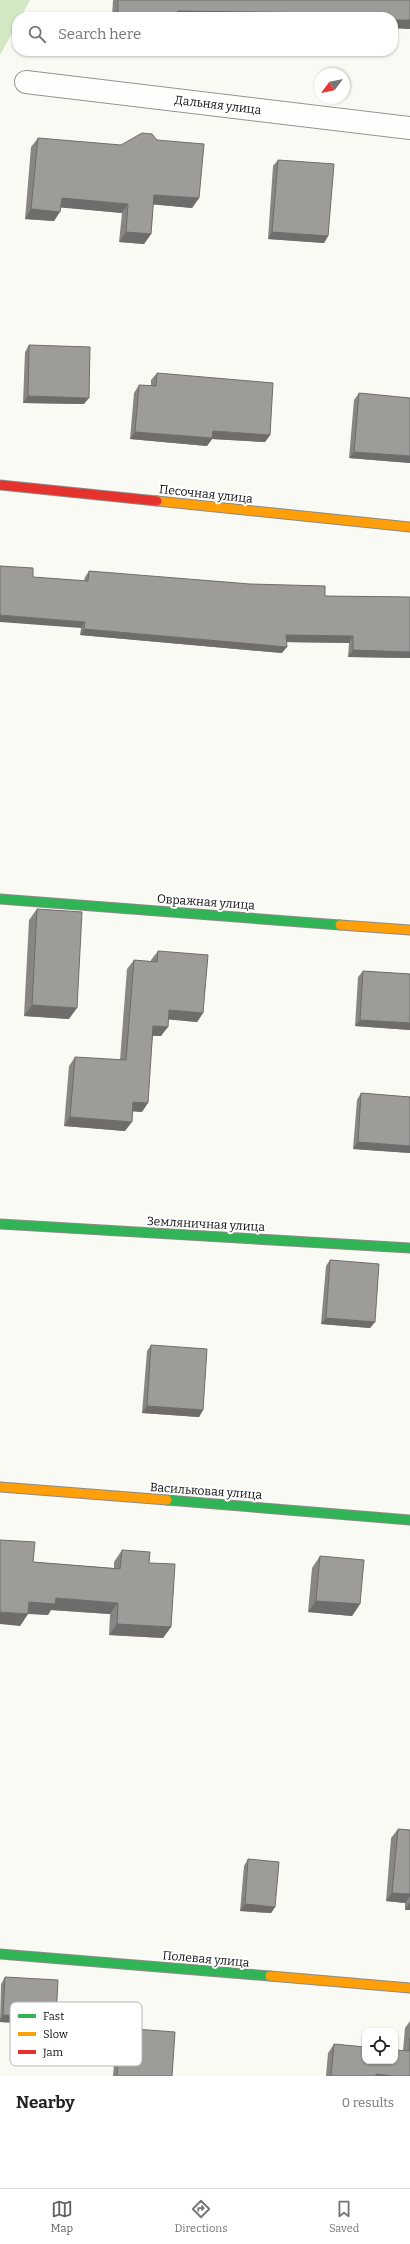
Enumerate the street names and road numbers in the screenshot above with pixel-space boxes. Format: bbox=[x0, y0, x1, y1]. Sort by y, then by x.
street label: Дальняя улица bbox=[174, 93, 262, 117]
street label: Песочная улица bbox=[158, 482, 254, 506]
street label: Овражная улица bbox=[157, 892, 256, 912]
street label: Земляничная улица bbox=[147, 1214, 266, 1234]
street label: Васильковая улица bbox=[150, 1480, 263, 1502]
street label: Полевая улица bbox=[162, 1948, 251, 1970]

